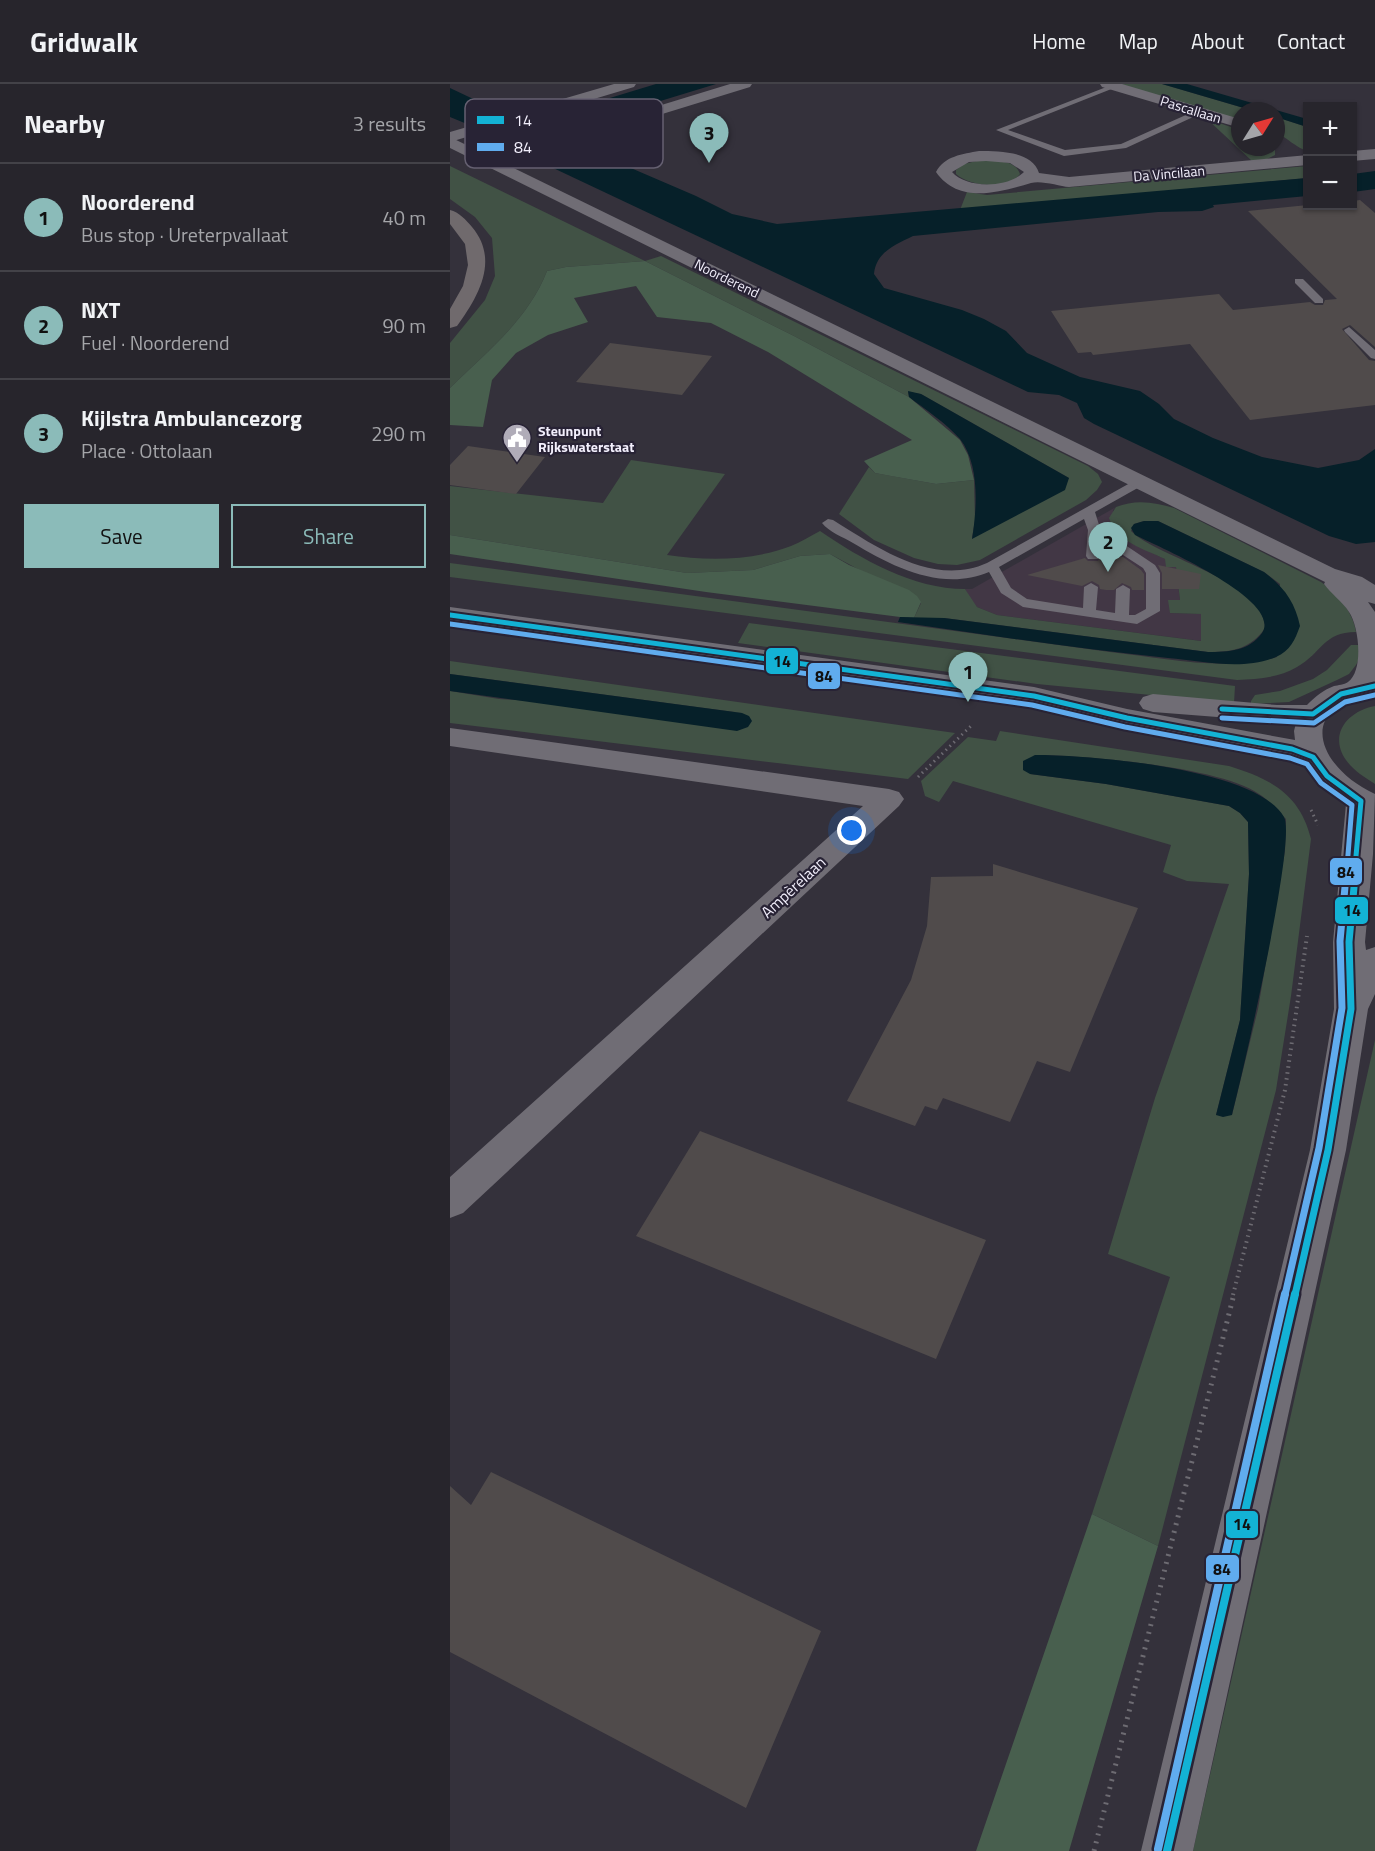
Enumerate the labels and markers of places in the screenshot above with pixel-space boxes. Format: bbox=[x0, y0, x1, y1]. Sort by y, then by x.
pin: 3 bbox=[690, 113, 728, 163]
place label: Steunpunt Rijkswaterstaat bbox=[538, 420, 634, 457]
public building icon: Steunpunt Rijkswaterstaat bbox=[501, 422, 533, 464]
pin: 2 bbox=[1088, 522, 1128, 572]
pin: 1 bbox=[948, 652, 988, 702]

